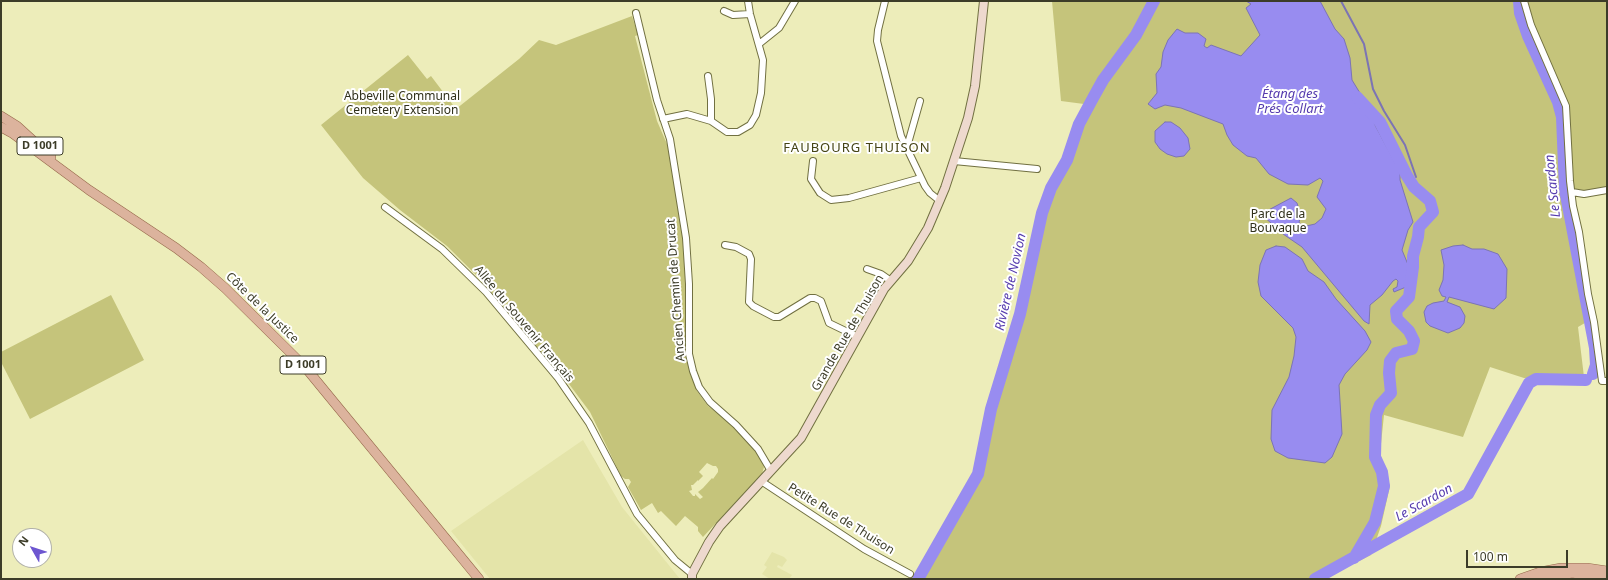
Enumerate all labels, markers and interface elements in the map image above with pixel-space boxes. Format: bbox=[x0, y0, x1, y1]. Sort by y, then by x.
water label: Étang des Prés Collart bbox=[1257, 86, 1323, 117]
park label: Abbeville Communal Cemetery Extension bbox=[344, 90, 460, 118]
road number: D 1001 bbox=[17, 137, 63, 155]
district label: FAUBOURG THUISON bbox=[783, 140, 931, 156]
water label: Le Scardon bbox=[1542, 154, 1564, 218]
park label: Parc de la Bouvaque bbox=[1250, 208, 1306, 236]
street label: Ancien Chemin de Drucat bbox=[664, 218, 688, 362]
water label: Rivière de Novion bbox=[992, 232, 1030, 332]
street label: Allée du Souvenir Français bbox=[471, 263, 577, 385]
street label: Côte de la Justice bbox=[223, 270, 301, 346]
street label: Grande Rue de Thuison bbox=[809, 272, 887, 394]
road number: D 1001 bbox=[280, 356, 326, 374]
street label: Petite Rue de Thuison bbox=[785, 480, 897, 558]
water label: Le Scardon bbox=[1393, 481, 1455, 525]
north arrow bbox=[12, 528, 52, 568]
text: N bbox=[14, 533, 32, 549]
scale bar bbox=[1468, 542, 1570, 568]
text: 100 m bbox=[1473, 548, 1508, 565]

